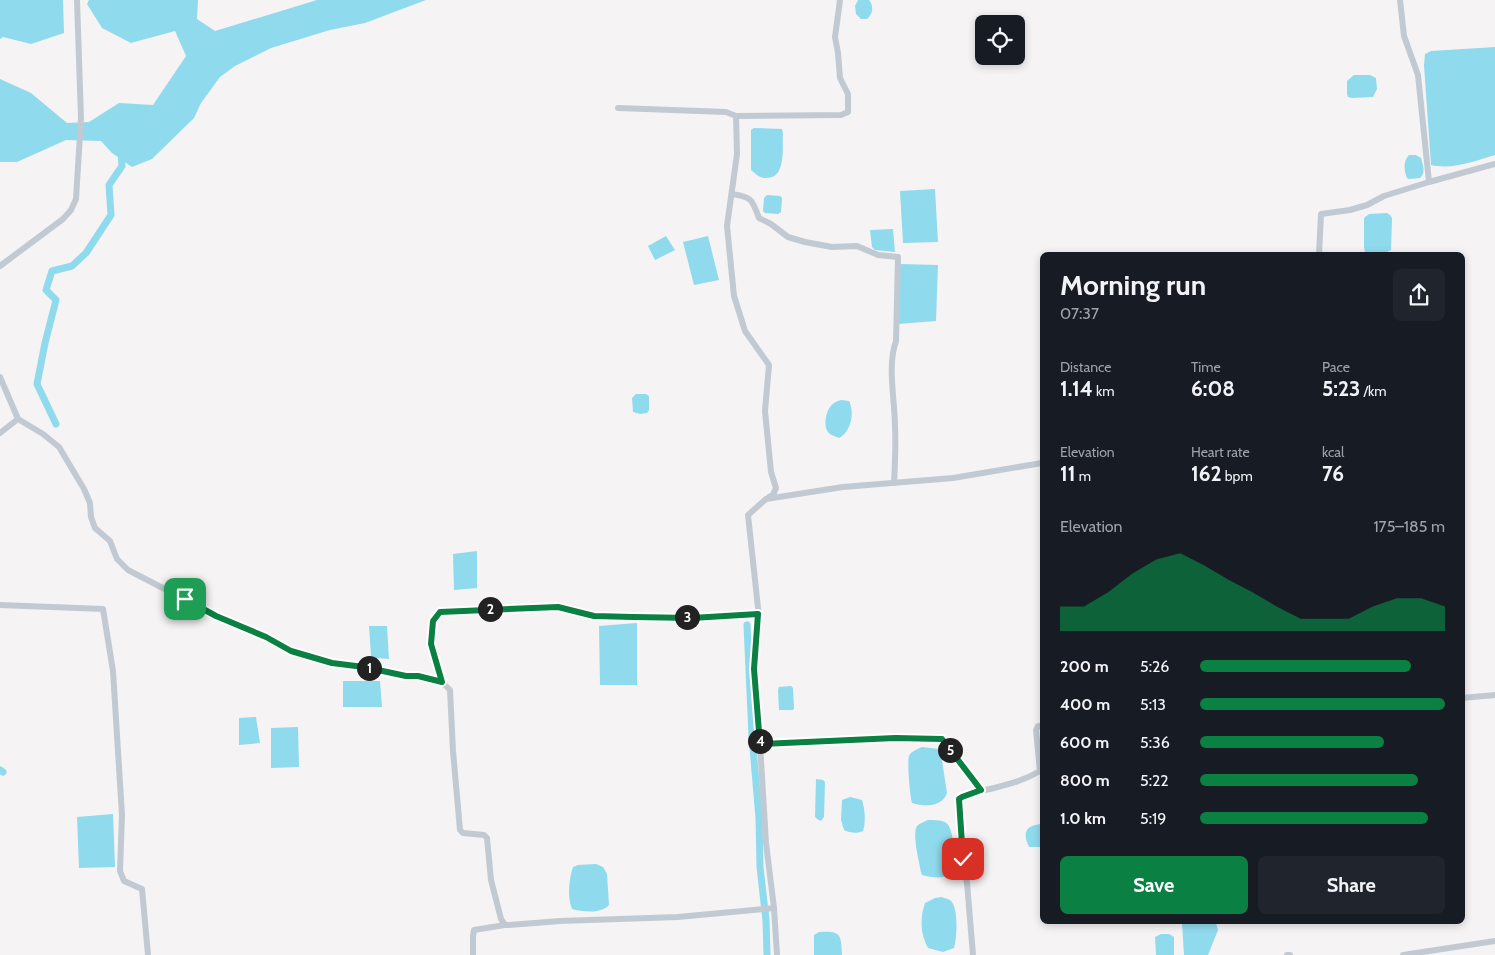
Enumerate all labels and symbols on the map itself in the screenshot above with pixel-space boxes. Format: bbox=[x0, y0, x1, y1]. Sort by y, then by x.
pin bbox=[164, 578, 206, 620]
pin: 2 bbox=[478, 596, 502, 622]
pin: 3 bbox=[674, 604, 700, 630]
pin: 1 bbox=[356, 656, 382, 680]
pin: 4 bbox=[748, 728, 772, 754]
pin: 5 bbox=[938, 738, 962, 762]
pin bbox=[942, 838, 984, 880]

